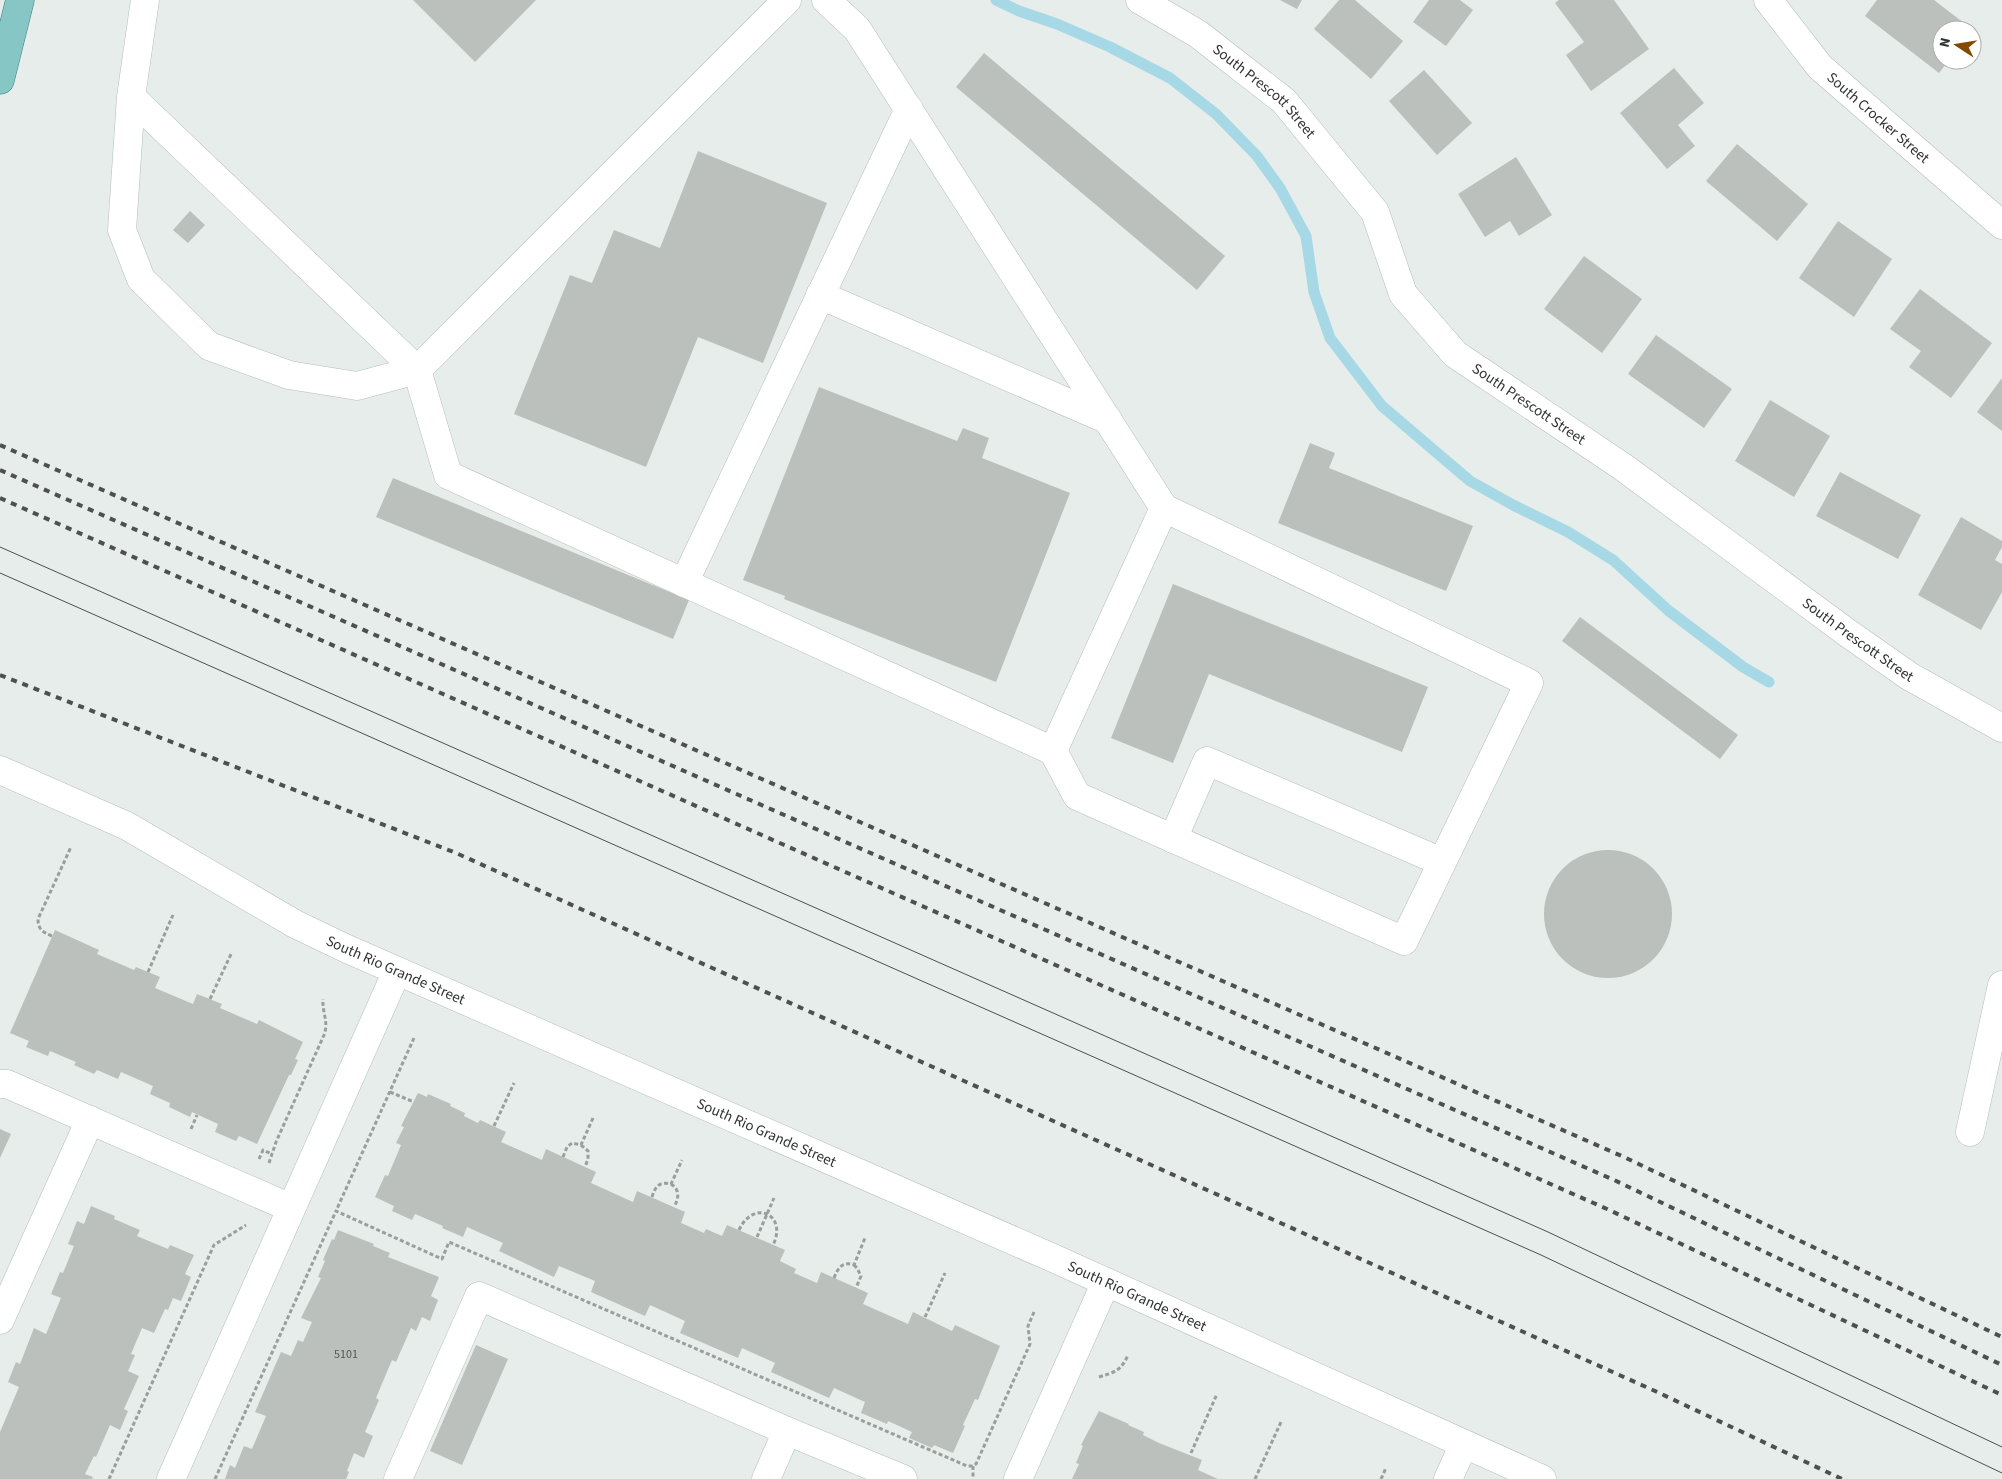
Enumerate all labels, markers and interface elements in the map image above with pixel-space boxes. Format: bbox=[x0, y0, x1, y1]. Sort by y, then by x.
north arrow bbox=[1932, 20, 1982, 70]
text: N bbox=[1935, 36, 1956, 49]
street label: South Prescott Street bbox=[1208, 39, 1321, 143]
street label: South Crocker Street bbox=[1822, 67, 1934, 168]
street label: South Prescott Street bbox=[1468, 358, 1590, 450]
street label: South Prescott Street bbox=[1798, 592, 1917, 687]
street label: South Rio Grande Street bbox=[322, 930, 469, 1010]
street label: South Rio Grande Street bbox=[694, 1093, 840, 1172]
street label: South Rio Grande Street bbox=[1064, 1256, 1210, 1337]
house number: 5101 bbox=[334, 1346, 358, 1363]

